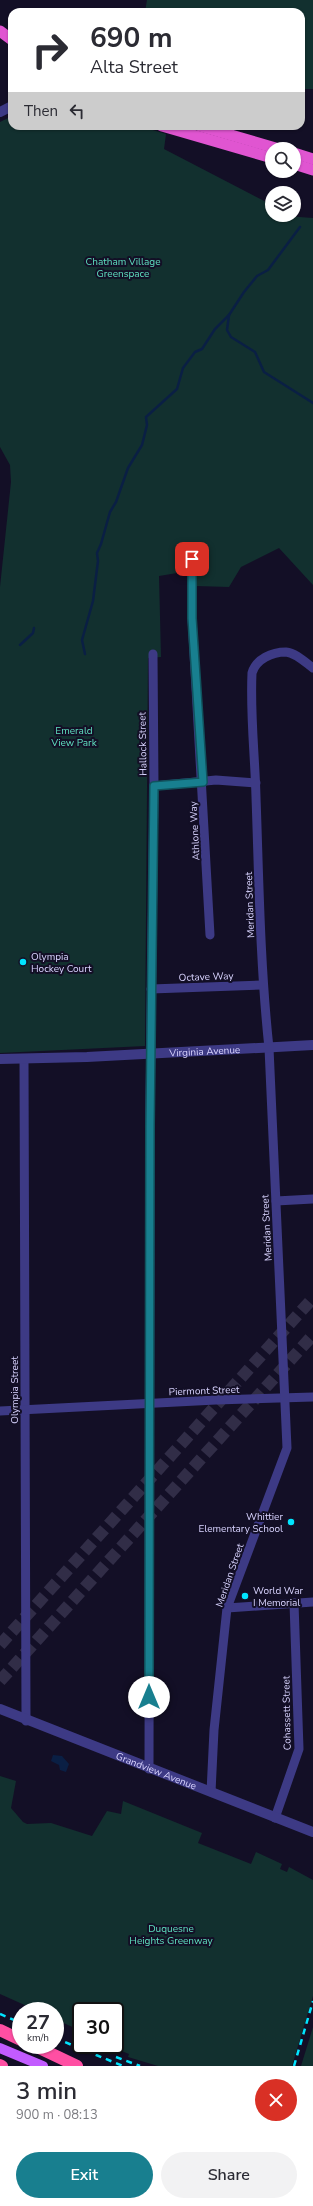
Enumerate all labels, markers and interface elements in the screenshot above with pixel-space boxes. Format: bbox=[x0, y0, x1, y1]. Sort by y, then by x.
text: 690 m bbox=[90, 19, 173, 57]
icon: right bbox=[24, 24, 76, 76]
text: Alta Street bbox=[90, 55, 178, 79]
icon: left bbox=[66, 100, 88, 122]
text: Then bbox=[24, 101, 58, 121]
map controls bbox=[265, 142, 301, 222]
button: search bbox=[265, 142, 301, 178]
button: layers bbox=[265, 186, 301, 222]
park label: Chatham Village Greenspace bbox=[86, 255, 160, 281]
pin bbox=[175, 542, 209, 576]
icon: arrive bbox=[181, 548, 203, 570]
street label: Hallock Street bbox=[135, 711, 151, 776]
park label: Emerald View Park bbox=[50, 724, 98, 750]
street label: Athlone Way bbox=[186, 800, 204, 861]
street label: Meridan Street bbox=[242, 871, 258, 938]
place label: Olympia Hockey Court bbox=[31, 950, 92, 976]
marker: Olympia Hockey Court bbox=[18, 957, 28, 967]
street label: Octave Way bbox=[178, 969, 235, 985]
street label: Virginia Avenue bbox=[168, 1043, 241, 1061]
street label: Meridan Street bbox=[258, 1194, 276, 1261]
street label: Olympia Street bbox=[8, 1356, 22, 1424]
street label: Piermont Street bbox=[168, 1383, 240, 1399]
place label: Whittier Elementary School bbox=[198, 1510, 283, 1536]
marker: Whittier Elementary School bbox=[286, 1517, 296, 1527]
street label: Meridan Street bbox=[213, 1541, 248, 1609]
place label: World War I Memorial bbox=[253, 1584, 304, 1610]
marker: World War I Memorial bbox=[240, 1591, 250, 1601]
street label: Cohassett Street bbox=[279, 1675, 295, 1750]
position arrow bbox=[128, 1676, 170, 1718]
street label: Grandview Avenue bbox=[114, 1749, 198, 1794]
park label: Duquesne Heights Greenway bbox=[129, 1922, 214, 1948]
speed limit sign: 30 bbox=[72, 2002, 124, 2054]
text: 27 bbox=[26, 2009, 50, 2036]
text: km/h bbox=[27, 2031, 49, 2045]
text: 3 min bbox=[16, 2075, 77, 2107]
button: close bbox=[255, 2079, 297, 2121]
text: 900 m · 08:13 bbox=[16, 2106, 98, 2124]
button: Exit bbox=[16, 2152, 153, 2198]
button: Share bbox=[161, 2152, 297, 2198]

